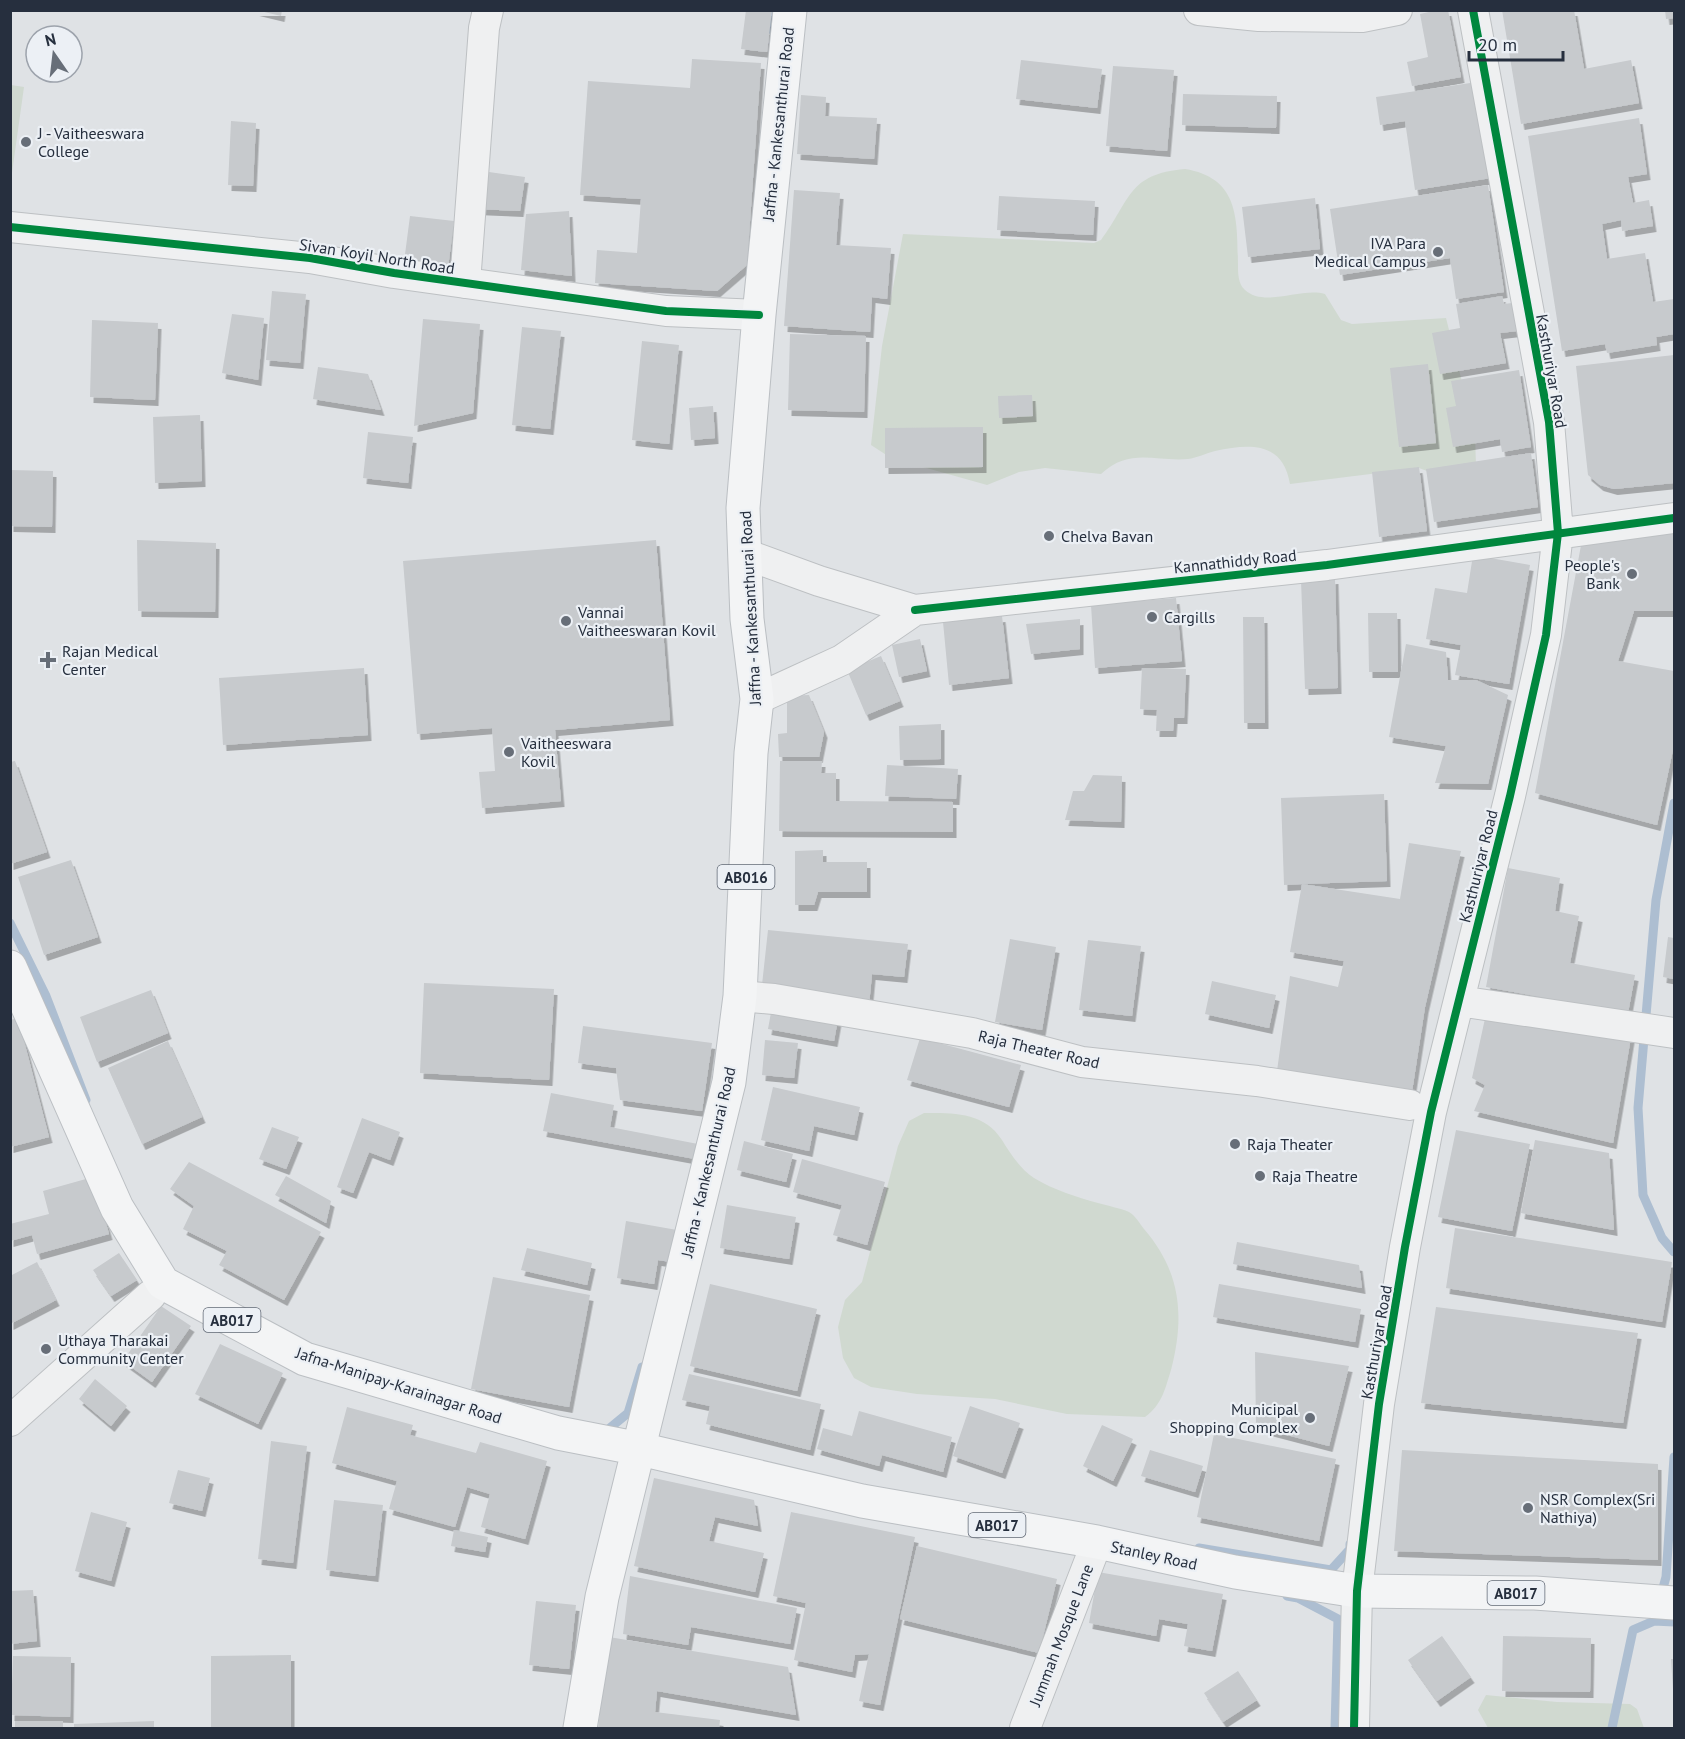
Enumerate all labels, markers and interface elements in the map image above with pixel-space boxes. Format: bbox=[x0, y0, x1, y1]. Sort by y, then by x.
north arrow bbox=[24, 24, 84, 84]
scale bar bbox=[1469, 24, 1564, 62]
street label: Jaffna - Kankesanthurai Road bbox=[758, 26, 798, 223]
text: N bbox=[43, 28, 58, 50]
text: 20 m bbox=[1478, 33, 1517, 56]
place label: J - Vaitheeswara College bbox=[37, 123, 145, 161]
marker: J - Vaitheeswara College bbox=[19, 135, 33, 149]
place label: IVA Para Medical Campus bbox=[1314, 233, 1426, 271]
street label: Sivan Koyil North Road bbox=[298, 234, 456, 278]
marker: IVA Para Medical Campus bbox=[1431, 245, 1445, 259]
street label: Kasthuriyar Road bbox=[1532, 312, 1572, 430]
street label: Jaffna - Kankesanthurai Road bbox=[735, 510, 765, 707]
place label: Chelva Bavan bbox=[1061, 526, 1153, 546]
marker: Chelva Bavan bbox=[1042, 529, 1056, 543]
street label: Kannathiddy Road bbox=[1173, 545, 1297, 577]
place label: People's Bank bbox=[1565, 555, 1620, 593]
marker: People's Bank bbox=[1625, 567, 1639, 581]
place label: Vannai Vaitheeswaran Kovil bbox=[577, 602, 716, 640]
place label: Cargills bbox=[1164, 607, 1215, 627]
marker: Cargills bbox=[1145, 610, 1159, 624]
marker: Vannai Vaitheeswaran Kovil bbox=[559, 614, 573, 628]
place label: Rajan Medical Center bbox=[62, 641, 158, 679]
marker: Rajan Medical Center bbox=[39, 651, 57, 669]
place label: Vaitheeswara Kovil bbox=[520, 733, 612, 771]
marker: Vaitheeswara Kovil bbox=[502, 745, 516, 759]
street label: Kasthuriyar Road bbox=[1454, 808, 1502, 924]
road number: AB016 bbox=[718, 865, 774, 889]
street label: Raja Theater Road bbox=[976, 1025, 1102, 1073]
street label: Jaffna - Kankesanthurai Road bbox=[676, 1065, 740, 1260]
place label: Raja Theater bbox=[1247, 1134, 1333, 1154]
marker: Raja Theater bbox=[1228, 1137, 1242, 1151]
place label: Raja Theatre bbox=[1272, 1166, 1358, 1186]
marker: Raja Theatre bbox=[1253, 1169, 1267, 1183]
street label: Kasthuriyar Road bbox=[1356, 1283, 1396, 1401]
road number: AB017 bbox=[204, 1308, 260, 1332]
place label: Uthaya Tharakai Community Center bbox=[58, 1330, 184, 1368]
marker: Uthaya Tharakai Community Center bbox=[39, 1342, 53, 1356]
street label: Jafna-Manipay-Karainagar Road bbox=[293, 1342, 504, 1428]
place label: Municipal Shopping Complex bbox=[1169, 1399, 1298, 1437]
marker: Municipal Shopping Complex bbox=[1303, 1411, 1317, 1425]
place label: NSR Complex(Sri Nathiya) bbox=[1540, 1489, 1655, 1527]
marker: NSR Complex(Sri Nathiya) bbox=[1521, 1501, 1535, 1515]
road number: AB017 bbox=[968, 1513, 1026, 1537]
street label: Stanley Road bbox=[1109, 1536, 1199, 1574]
street label: Jummah Mosque Lane bbox=[1024, 1561, 1097, 1710]
road number: AB017 bbox=[1488, 1581, 1544, 1605]

